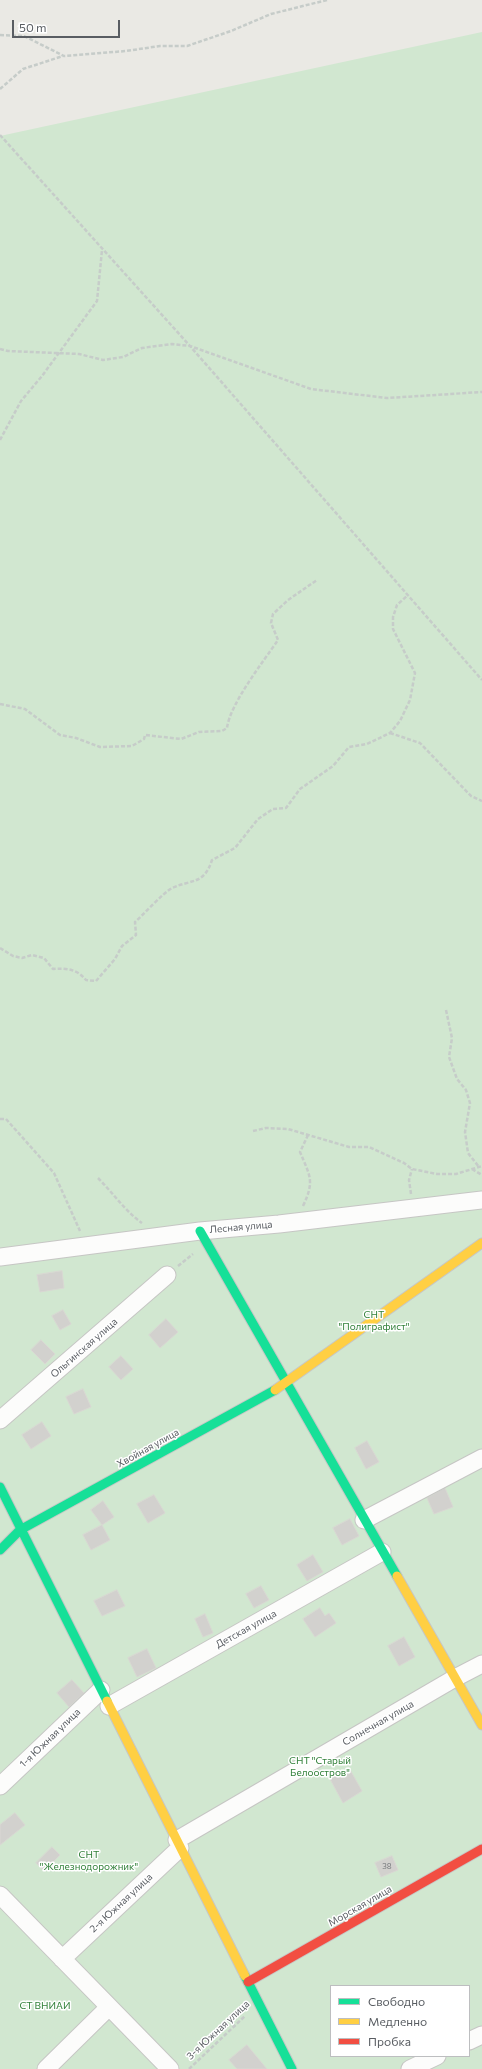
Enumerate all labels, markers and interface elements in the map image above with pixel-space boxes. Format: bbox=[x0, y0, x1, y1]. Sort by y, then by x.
scale bar bbox=[14, 12, 122, 38]
text: 50 m bbox=[19, 20, 47, 34]
street label: Лесная улица bbox=[209, 1218, 273, 1236]
park label: СНТ "Полиграфист" bbox=[339, 1309, 409, 1332]
street label: Ольгинская улица bbox=[48, 1316, 120, 1380]
street label: Хвойная улица bbox=[115, 1426, 181, 1470]
street label: Детская улица bbox=[213, 1607, 279, 1651]
street label: Солнечная улица bbox=[340, 1698, 416, 1748]
street label: 1-я Южная улица bbox=[17, 1706, 83, 1770]
park label: СНТ "Старый Белоостров" bbox=[289, 1755, 351, 1778]
park label: СНТ "Железнодорожник" bbox=[40, 1849, 138, 1872]
house number: 38 bbox=[382, 1861, 392, 1871]
street label: 2-я Южная улица bbox=[87, 1871, 155, 1935]
street label: Морская улица bbox=[326, 1883, 394, 1929]
legend bbox=[330, 1985, 470, 2057]
text: Свободно bbox=[368, 1994, 425, 2008]
street label: 3-я Южная улица bbox=[184, 1998, 252, 2062]
park label: СТ ВНИАИ bbox=[19, 2000, 71, 2012]
text: Медленно bbox=[368, 2014, 427, 2028]
text: Пробка bbox=[368, 2034, 411, 2048]

